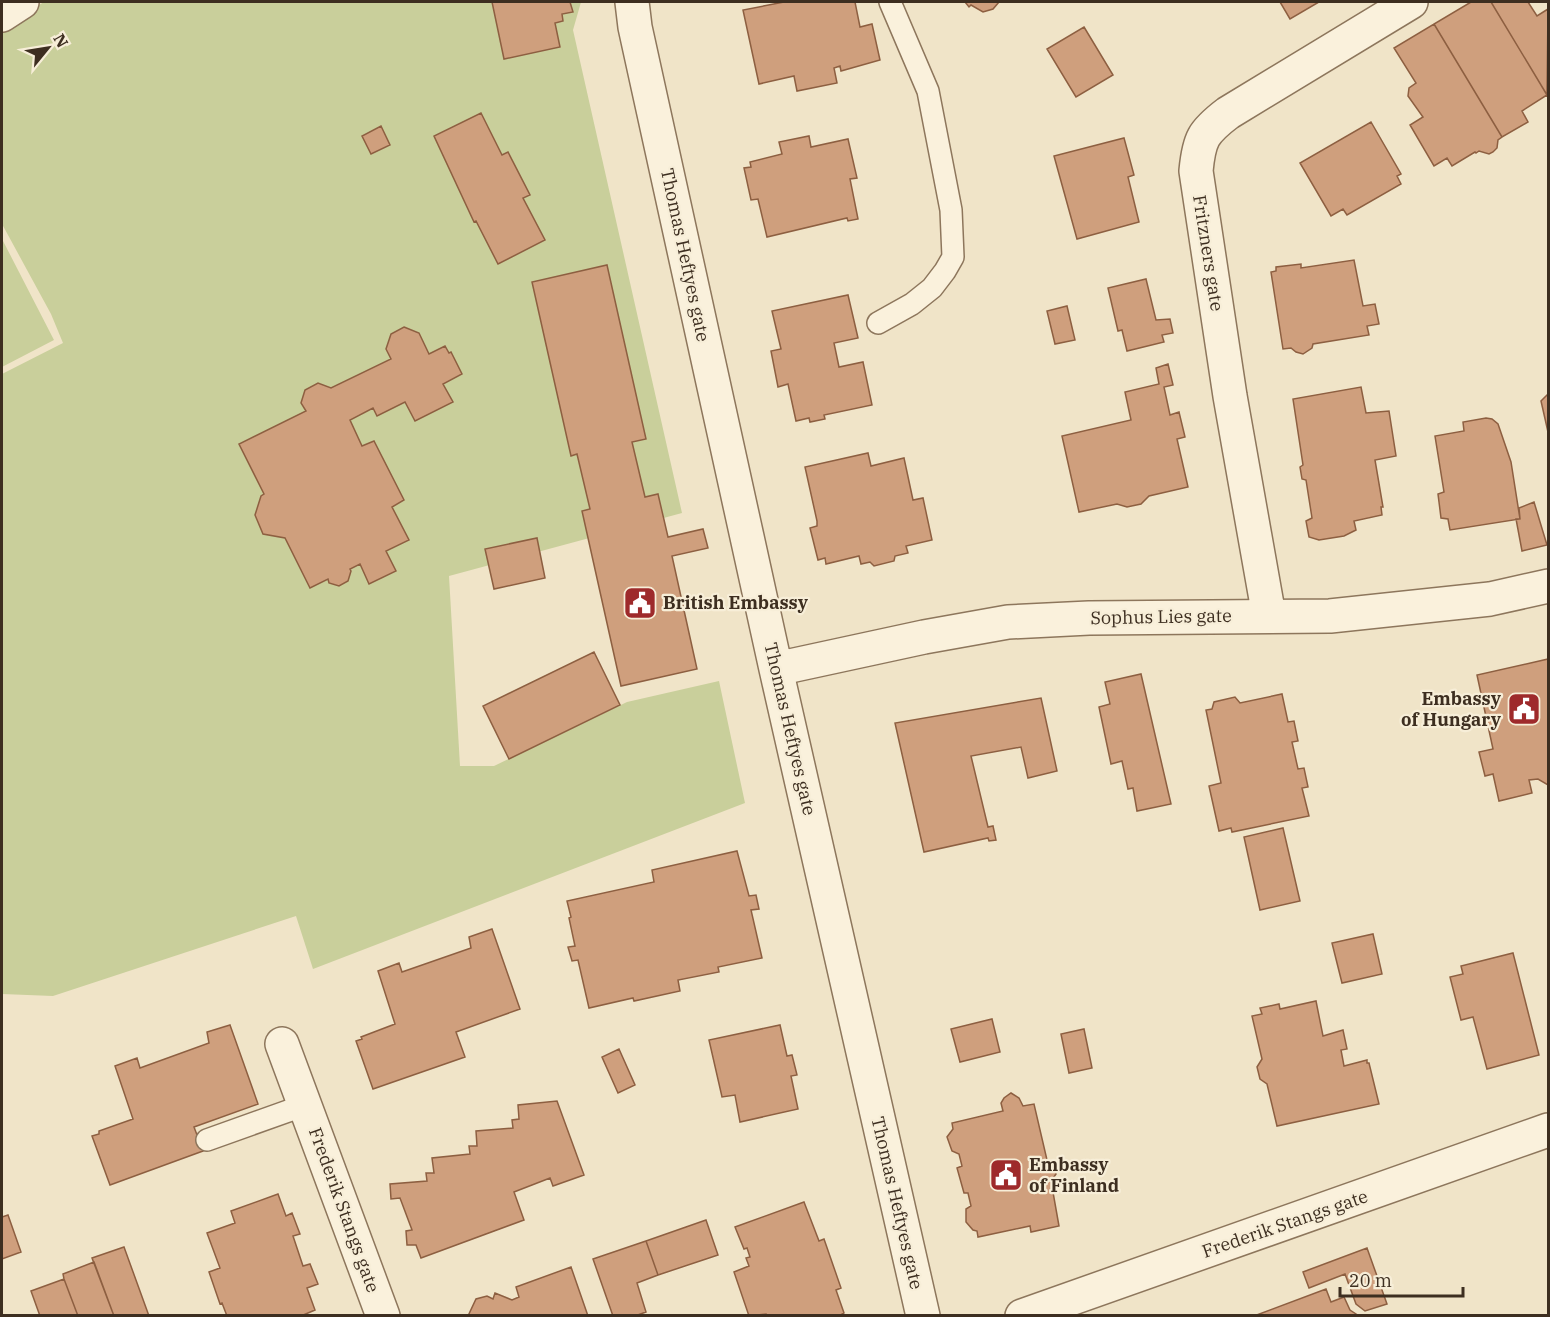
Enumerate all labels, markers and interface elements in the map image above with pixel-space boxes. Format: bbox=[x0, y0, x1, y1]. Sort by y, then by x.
north arrow bbox=[18, 18, 78, 78]
text: N bbox=[49, 30, 73, 51]
street label: Thomas Heftyes gate bbox=[656, 166, 715, 344]
street label: Fritzners gate bbox=[1188, 193, 1229, 313]
public building icon: British Embassy bbox=[622, 585, 658, 621]
place label: British Embassy bbox=[663, 591, 809, 614]
street label: Sophus Lies gate bbox=[1090, 604, 1232, 629]
street label: Thomas Heftyes gate bbox=[759, 640, 822, 818]
place label: Embassy of Hungary bbox=[1401, 687, 1502, 731]
public building icon: Embassy of Hungary bbox=[1506, 691, 1542, 727]
street label: Thomas Heftyes gate bbox=[866, 1114, 929, 1292]
street label: Frederik Stangs gate bbox=[304, 1124, 385, 1295]
place label: Embassy of Finland bbox=[1029, 1153, 1119, 1197]
public building icon: Embassy of Finland bbox=[988, 1157, 1024, 1193]
street label: Frederik Stangs gate bbox=[1199, 1184, 1371, 1263]
scale bar bbox=[1340, 1260, 1463, 1298]
text: 20 m bbox=[1349, 1269, 1392, 1292]

